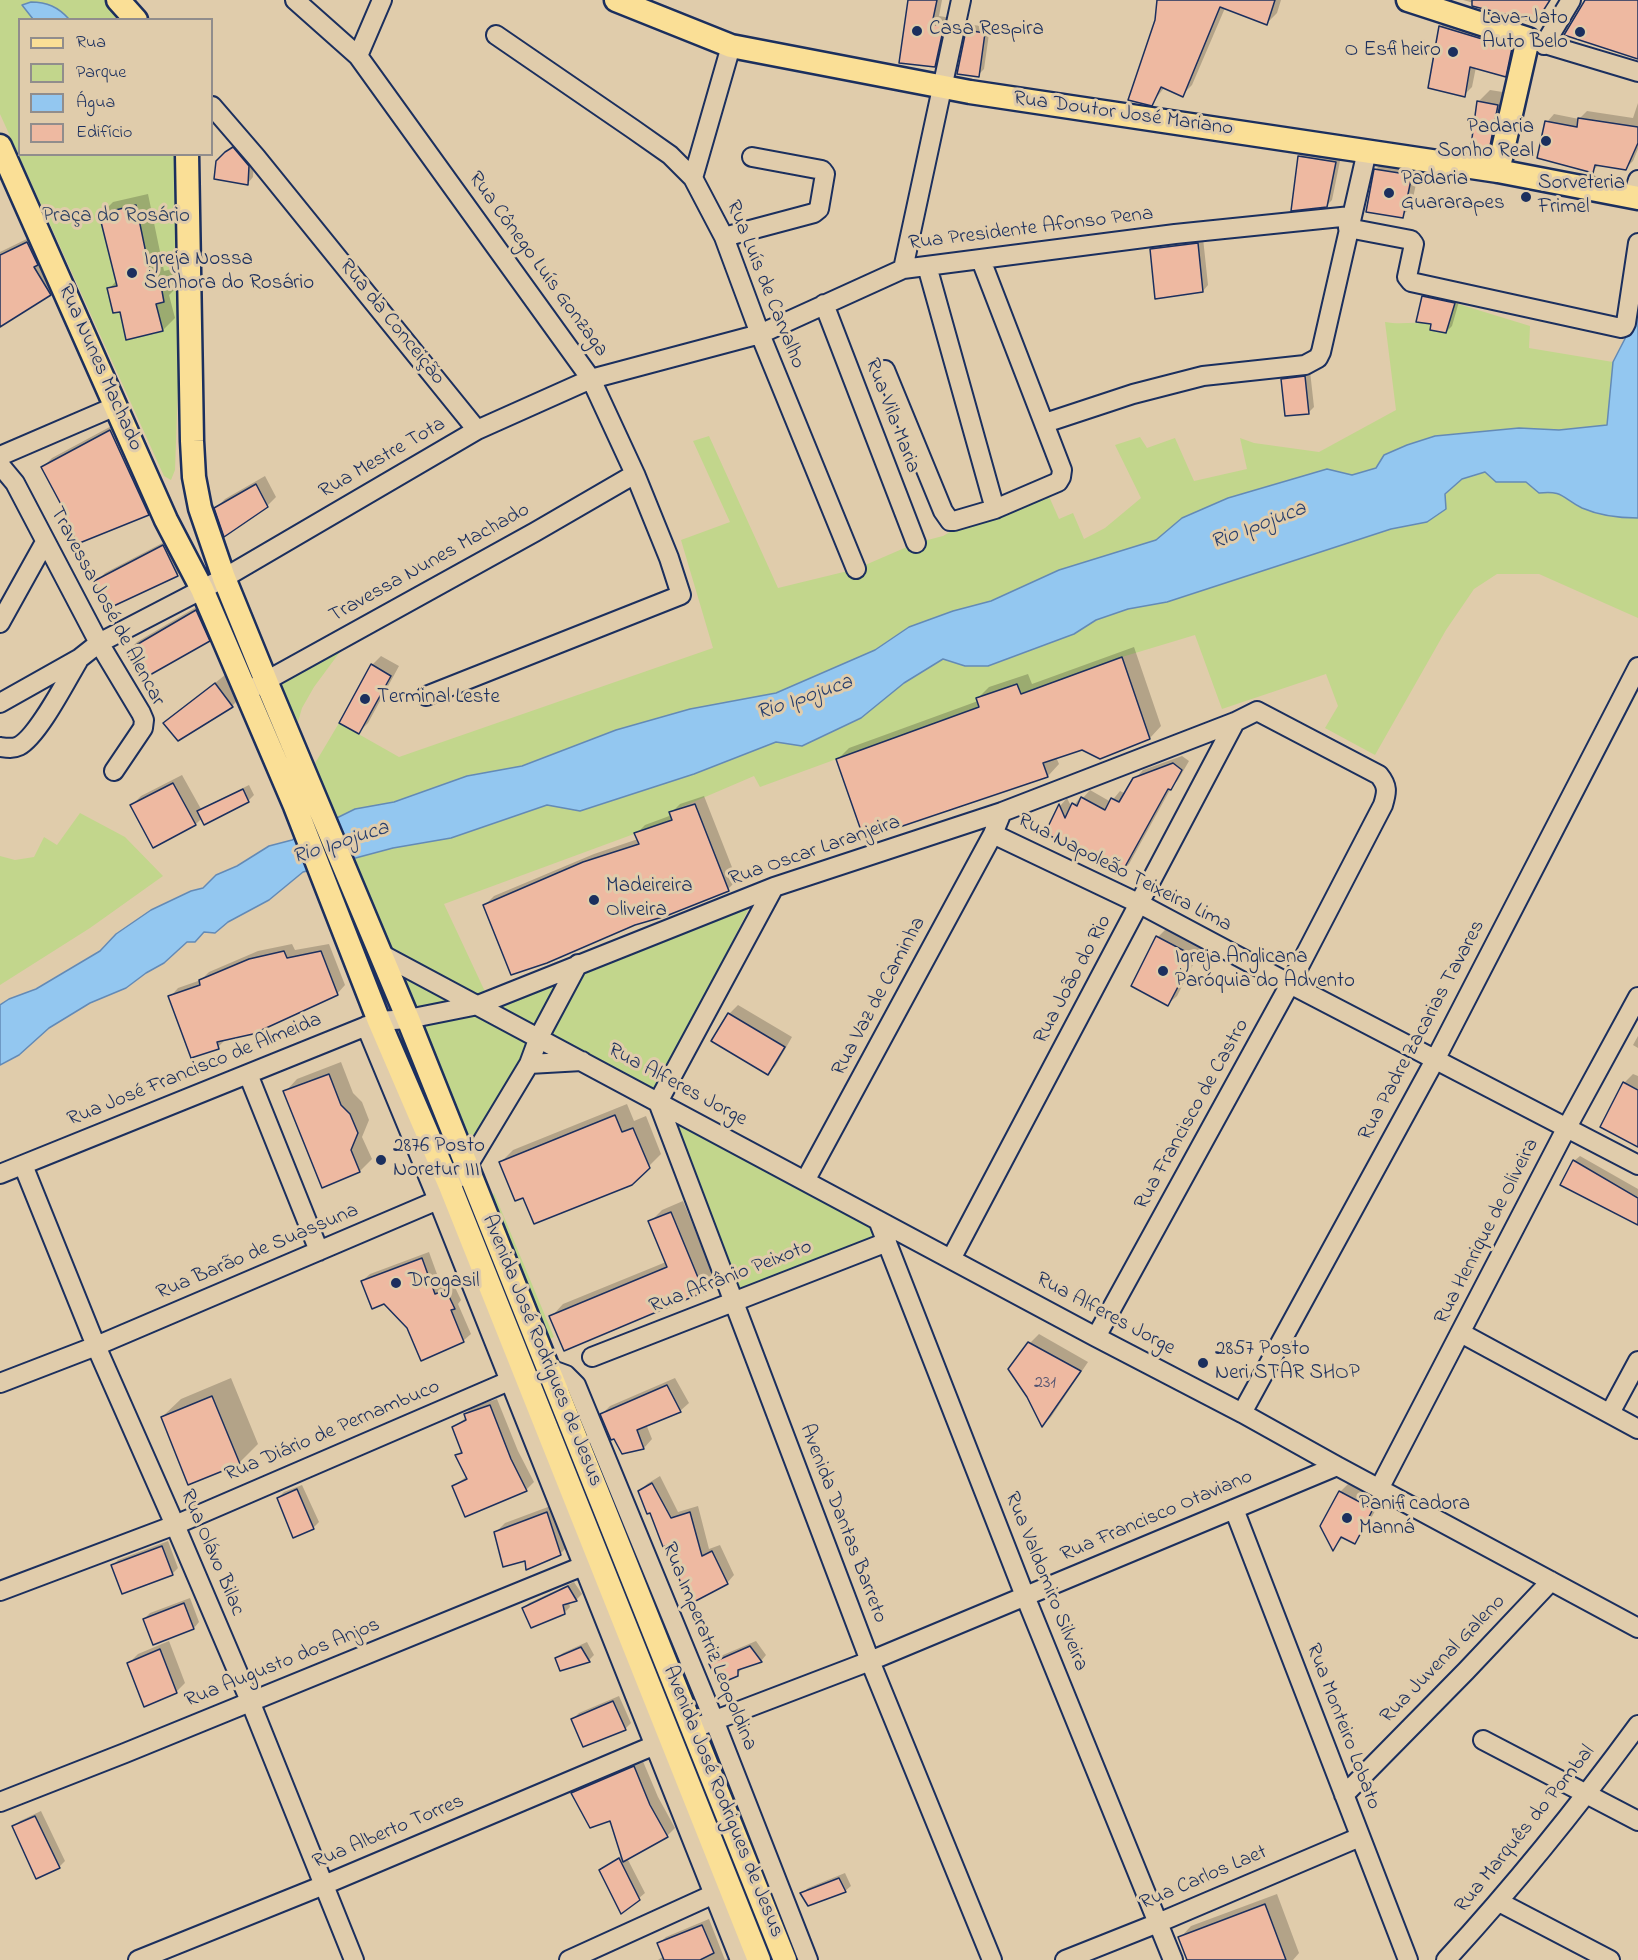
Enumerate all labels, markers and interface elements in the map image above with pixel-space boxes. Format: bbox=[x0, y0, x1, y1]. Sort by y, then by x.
place label: Lava-Jato Auto Belo bbox=[1482, 7, 1568, 57]
legend bbox=[18, 18, 213, 156]
place label: Casa Respira bbox=[929, 18, 1044, 44]
marker: Casa Respira bbox=[910, 24, 924, 38]
marker: Lava-Jato Auto Belo bbox=[1573, 25, 1587, 39]
text: Rua bbox=[76, 30, 106, 56]
place label: O Esfiheiro bbox=[1344, 39, 1441, 65]
marker: O Esfiheiro bbox=[1446, 45, 1460, 59]
text: Parque bbox=[76, 60, 126, 86]
street label: Rua Doutor José Mariano bbox=[1011, 87, 1235, 143]
text: Água bbox=[76, 90, 115, 116]
place label: Padaria Sonho Real bbox=[1437, 116, 1534, 166]
text: Edifício bbox=[76, 120, 132, 146]
marker: Padaria Sonho Real bbox=[1539, 134, 1553, 148]
street label: Rua Cônego Luís Gonzaga bbox=[461, 167, 613, 363]
place label: Padaria Guararapes bbox=[1401, 168, 1505, 218]
place label: Sorveteria Frimel bbox=[1538, 172, 1625, 222]
marker: Padaria Guararapes bbox=[1382, 186, 1396, 200]
marker: Sorveteria Frimel bbox=[1519, 190, 1533, 204]
street label: Rua Luís de Carvalho bbox=[719, 197, 809, 373]
street label: Rua Presidente Afonso Pena bbox=[907, 202, 1155, 258]
park label: Praça do Rosário bbox=[42, 205, 190, 231]
place label: Igreja Nossa Senhora do Rosário bbox=[144, 248, 314, 298]
street label: Rua da Conceição bbox=[333, 255, 449, 391]
marker: Igreja Nossa Senhora do Rosário bbox=[125, 266, 139, 280]
street label: Rua Nunes Machado bbox=[51, 281, 147, 455]
street label: Rua Vila Maria bbox=[858, 355, 924, 477]
street label: Rua Mestre Tota bbox=[315, 413, 451, 505]
water label: Rio Ipojuca bbox=[1208, 497, 1310, 557]
street label: Travessa Nunes Machado bbox=[325, 498, 535, 630]
street label: Travessa José de Alencar bbox=[43, 503, 169, 711]
water label: Rio Ipojuca bbox=[754, 670, 856, 728]
place label: Terminal Leste bbox=[377, 686, 500, 712]
marker: Terminal Leste bbox=[358, 692, 372, 706]
street label: Rua Napoleão Teixeira Lima bbox=[1013, 809, 1235, 939]
street label: Rua Oscar Laranjeira bbox=[726, 811, 904, 893]
water label: Rio Ipojuca bbox=[289, 816, 393, 872]
place label: Madeireira Oliveira bbox=[606, 875, 693, 925]
marker: Madeireira Oliveira bbox=[587, 893, 601, 907]
street label: Rua João do Rio bbox=[1029, 911, 1119, 1049]
street label: Rua Vaz de Caminha bbox=[827, 913, 933, 1081]
street label: Rua Padre Zacarias Tavares bbox=[1354, 916, 1492, 1146]
place label: Igreja Anglicana Paróquia do Advento bbox=[1175, 946, 1355, 996]
marker: Igreja Anglicana Paróquia do Advento bbox=[1156, 964, 1170, 978]
street label: Rua José Francisco de Almeida bbox=[64, 1008, 326, 1134]
street label: Rua Francisco de Castro bbox=[1130, 1015, 1256, 1215]
street label: Rua Alferes Jorge bbox=[603, 1039, 751, 1133]
place label: 2876 Posto Noretur III bbox=[393, 1135, 485, 1185]
street label: Rua Henrique de Oliveira bbox=[1430, 1135, 1546, 1329]
marker: 2876 Posto Noretur III bbox=[374, 1153, 388, 1167]
street label: Rua Barão de Suassuna bbox=[153, 1199, 363, 1307]
street label: Avenida José Rodrigues de Jesus bbox=[475, 1211, 607, 1491]
street label: Rua Afrânio Peixoto bbox=[646, 1235, 816, 1321]
street label: Rua Alferes Jorge bbox=[1031, 1268, 1179, 1362]
place label: Drogasil bbox=[408, 1270, 480, 1296]
marker: Drogasil bbox=[389, 1276, 403, 1290]
place label: 2857 Posto Neri STAR SHOP bbox=[1215, 1338, 1360, 1388]
marker: 2857 Posto Neri STAR SHOP bbox=[1196, 1356, 1210, 1370]
house number: 231 bbox=[1034, 1373, 1056, 1395]
street label: Rua Diário de Pernambuco bbox=[222, 1375, 444, 1489]
street label: Avenida Dantas Barreto bbox=[792, 1421, 892, 1627]
street label: Rua Francisco Otaviano bbox=[1057, 1465, 1257, 1569]
street label: Rua Olávo Bilac bbox=[173, 1486, 249, 1620]
street label: Rua Valdomiro Silveira bbox=[998, 1489, 1092, 1675]
place label: Panificadora Manná bbox=[1359, 1493, 1470, 1543]
marker: Panificadora Manná bbox=[1340, 1511, 1354, 1525]
street label: Rua Imperatriz Leopoldina bbox=[655, 1539, 761, 1755]
street label: Rua Juvenal Galeno bbox=[1376, 1590, 1512, 1730]
street label: Rua Augusto dos Anjos bbox=[182, 1613, 384, 1715]
street label: Rua Monteiro Lobato bbox=[1299, 1641, 1385, 1813]
street label: Avenida José Rodrigues de Jesus bbox=[656, 1662, 788, 1942]
street label: Rua Marquês do Pombal bbox=[1450, 1741, 1602, 1919]
street label: Rua Alberto Torres bbox=[309, 1790, 469, 1876]
street label: Rua Carlos Laet bbox=[1137, 1841, 1271, 1917]

